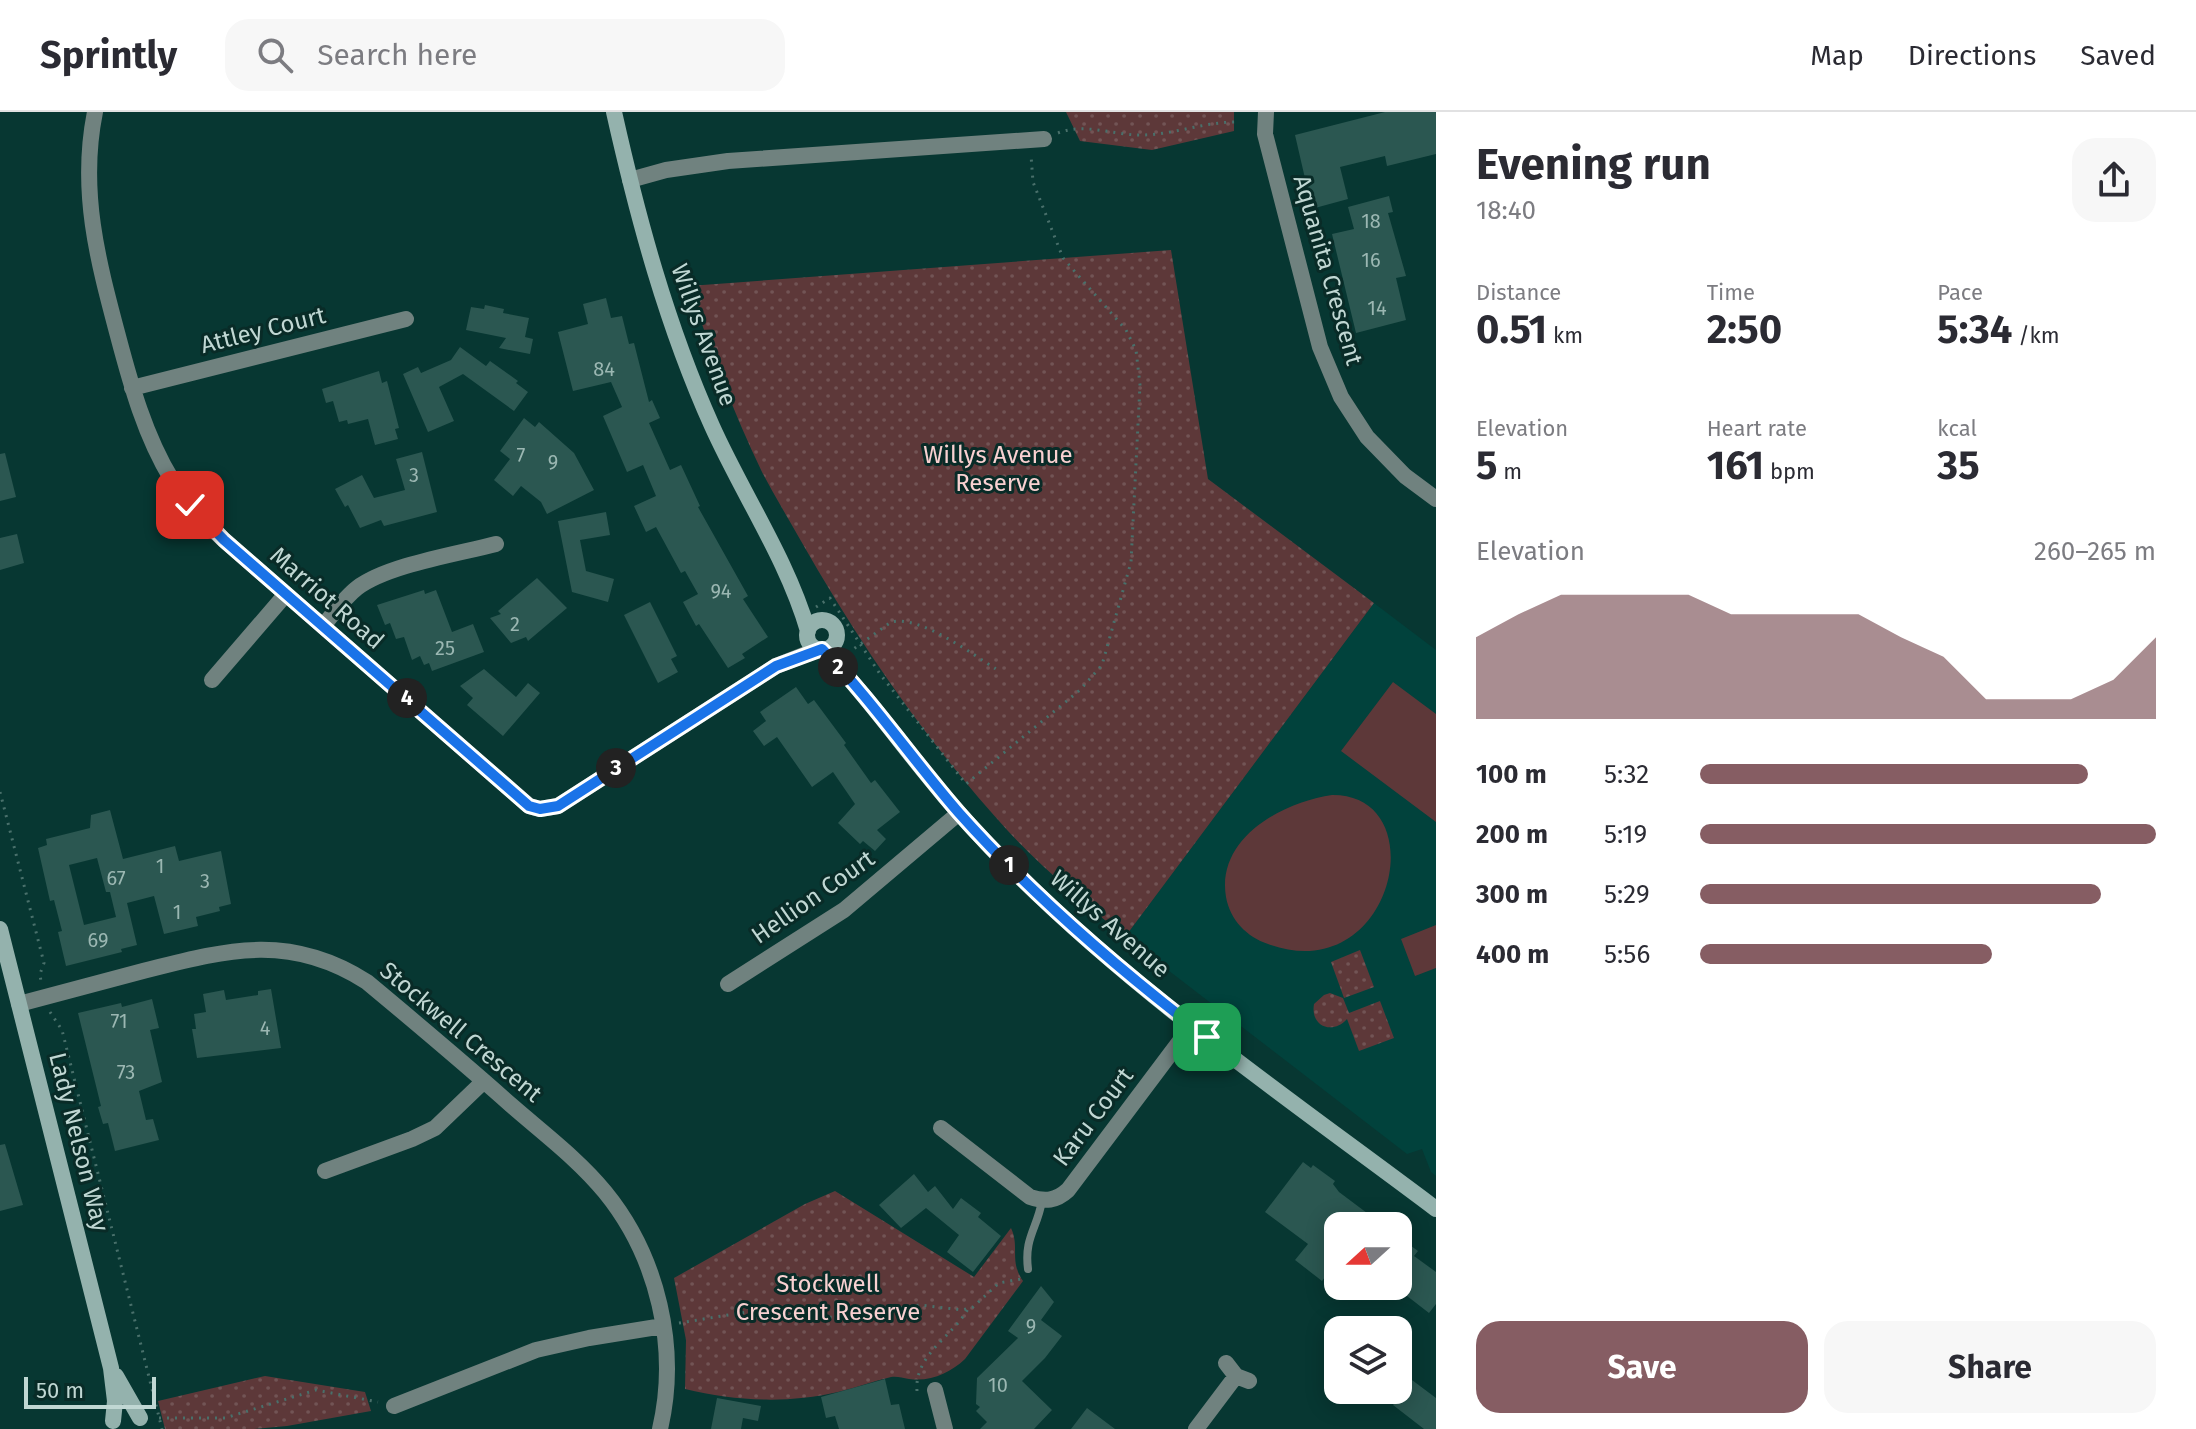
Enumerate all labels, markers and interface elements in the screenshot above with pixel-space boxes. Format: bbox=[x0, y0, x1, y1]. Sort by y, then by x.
search box bbox=[225, 19, 785, 91]
text: Sprintly bbox=[40, 32, 177, 78]
icon: search bbox=[253, 33, 297, 77]
text: Search here bbox=[317, 37, 477, 73]
text: Map bbox=[1810, 39, 1864, 72]
text: Directions bbox=[1908, 39, 2036, 72]
text: Saved bbox=[2080, 39, 2156, 72]
text: Evening run bbox=[1476, 138, 1711, 191]
button: share bbox=[2072, 138, 2156, 222]
street label: Aquanita Crescent bbox=[1287, 172, 1369, 369]
text: 18:40 bbox=[1476, 195, 1536, 226]
house number: 18 bbox=[1361, 209, 1381, 233]
house number: 16 bbox=[1361, 248, 1381, 272]
street label: Willys Avenue bbox=[665, 260, 743, 410]
text: Distance bbox=[1476, 279, 1561, 306]
text: Time bbox=[1707, 279, 1755, 306]
text: Pace bbox=[1937, 279, 1983, 306]
house number: 14 bbox=[1367, 296, 1387, 320]
street label: Attley Court bbox=[198, 301, 329, 359]
text: 0.51 bbox=[1476, 306, 1547, 354]
text: 2:50 bbox=[1707, 306, 1782, 354]
text: 5:34 bbox=[1937, 306, 2012, 354]
text: km bbox=[1547, 322, 1583, 349]
text: /km bbox=[2012, 322, 2060, 349]
house number: 84 bbox=[593, 357, 615, 381]
text: Elevation bbox=[1476, 415, 1568, 442]
text: Heart rate bbox=[1707, 415, 1807, 442]
text: kcal bbox=[1937, 415, 1977, 442]
park label: Willys Avenue Reserve bbox=[923, 441, 1073, 497]
text: 5 bbox=[1476, 442, 1497, 490]
text: 161 bbox=[1707, 442, 1764, 490]
text: 35 bbox=[1937, 442, 1980, 490]
house number: 7 bbox=[517, 443, 526, 467]
house number: 9 bbox=[548, 450, 558, 474]
text: m bbox=[1497, 458, 1522, 485]
text: bpm bbox=[1764, 458, 1815, 485]
house number: 3 bbox=[409, 463, 419, 487]
pin bbox=[156, 471, 224, 539]
icon: check bbox=[168, 483, 212, 527]
text: Elevation bbox=[1476, 536, 1585, 567]
text: 260–265 m bbox=[2034, 536, 2156, 567]
street label: Marriot Road bbox=[264, 541, 390, 655]
house number: 94 bbox=[711, 579, 732, 603]
house number: 2 bbox=[510, 612, 520, 636]
house number: 25 bbox=[435, 636, 455, 660]
pin: 2 bbox=[818, 647, 858, 687]
text: 2 bbox=[832, 653, 844, 680]
pin: 4 bbox=[387, 678, 427, 718]
text: 4 bbox=[401, 684, 413, 711]
pin: 3 bbox=[596, 748, 636, 788]
text: 3 bbox=[610, 754, 622, 781]
text: 100 m bbox=[1476, 759, 1547, 790]
text: 5:32 bbox=[1604, 759, 1649, 790]
text: 200 m bbox=[1476, 819, 1548, 850]
text: 5:19 bbox=[1604, 819, 1647, 850]
street label: Hellion Court bbox=[746, 844, 880, 950]
pin: 1 bbox=[989, 845, 1029, 885]
text: 1 bbox=[1004, 851, 1014, 878]
house number: 1 bbox=[156, 854, 164, 878]
street label: Willys Avenue bbox=[1044, 864, 1176, 984]
house number: 67 bbox=[106, 866, 126, 890]
house number: 3 bbox=[200, 869, 210, 893]
text: 300 m bbox=[1476, 879, 1548, 910]
text: 5:29 bbox=[1604, 879, 1650, 910]
house number: 1 bbox=[173, 900, 181, 924]
house number: 69 bbox=[88, 928, 108, 952]
text: 400 m bbox=[1476, 939, 1549, 970]
text: 5:56 bbox=[1604, 939, 1650, 970]
street label: Stockwell Crescent bbox=[374, 956, 548, 1108]
pin bbox=[1173, 1003, 1241, 1071]
house number: 71 bbox=[110, 1009, 128, 1033]
icon: arrive bbox=[1185, 1015, 1229, 1059]
house number: 4 bbox=[260, 1016, 271, 1040]
street label: Lady Nelson Way bbox=[43, 1050, 115, 1234]
house number: 73 bbox=[117, 1060, 135, 1084]
street label: Karu Court bbox=[1047, 1062, 1139, 1172]
north arrow bbox=[1324, 1212, 1412, 1300]
map controls bbox=[1324, 1212, 1412, 1404]
park label: Stockwell Crescent Reserve bbox=[736, 1270, 920, 1326]
house number: 9 bbox=[1026, 1314, 1036, 1338]
button: layers bbox=[1324, 1316, 1412, 1404]
button: Save bbox=[1476, 1321, 1808, 1413]
button: Share bbox=[1824, 1321, 2156, 1413]
scale bar bbox=[24, 1373, 156, 1409]
house number: 10 bbox=[988, 1373, 1008, 1397]
text: 50 m bbox=[36, 1377, 84, 1404]

